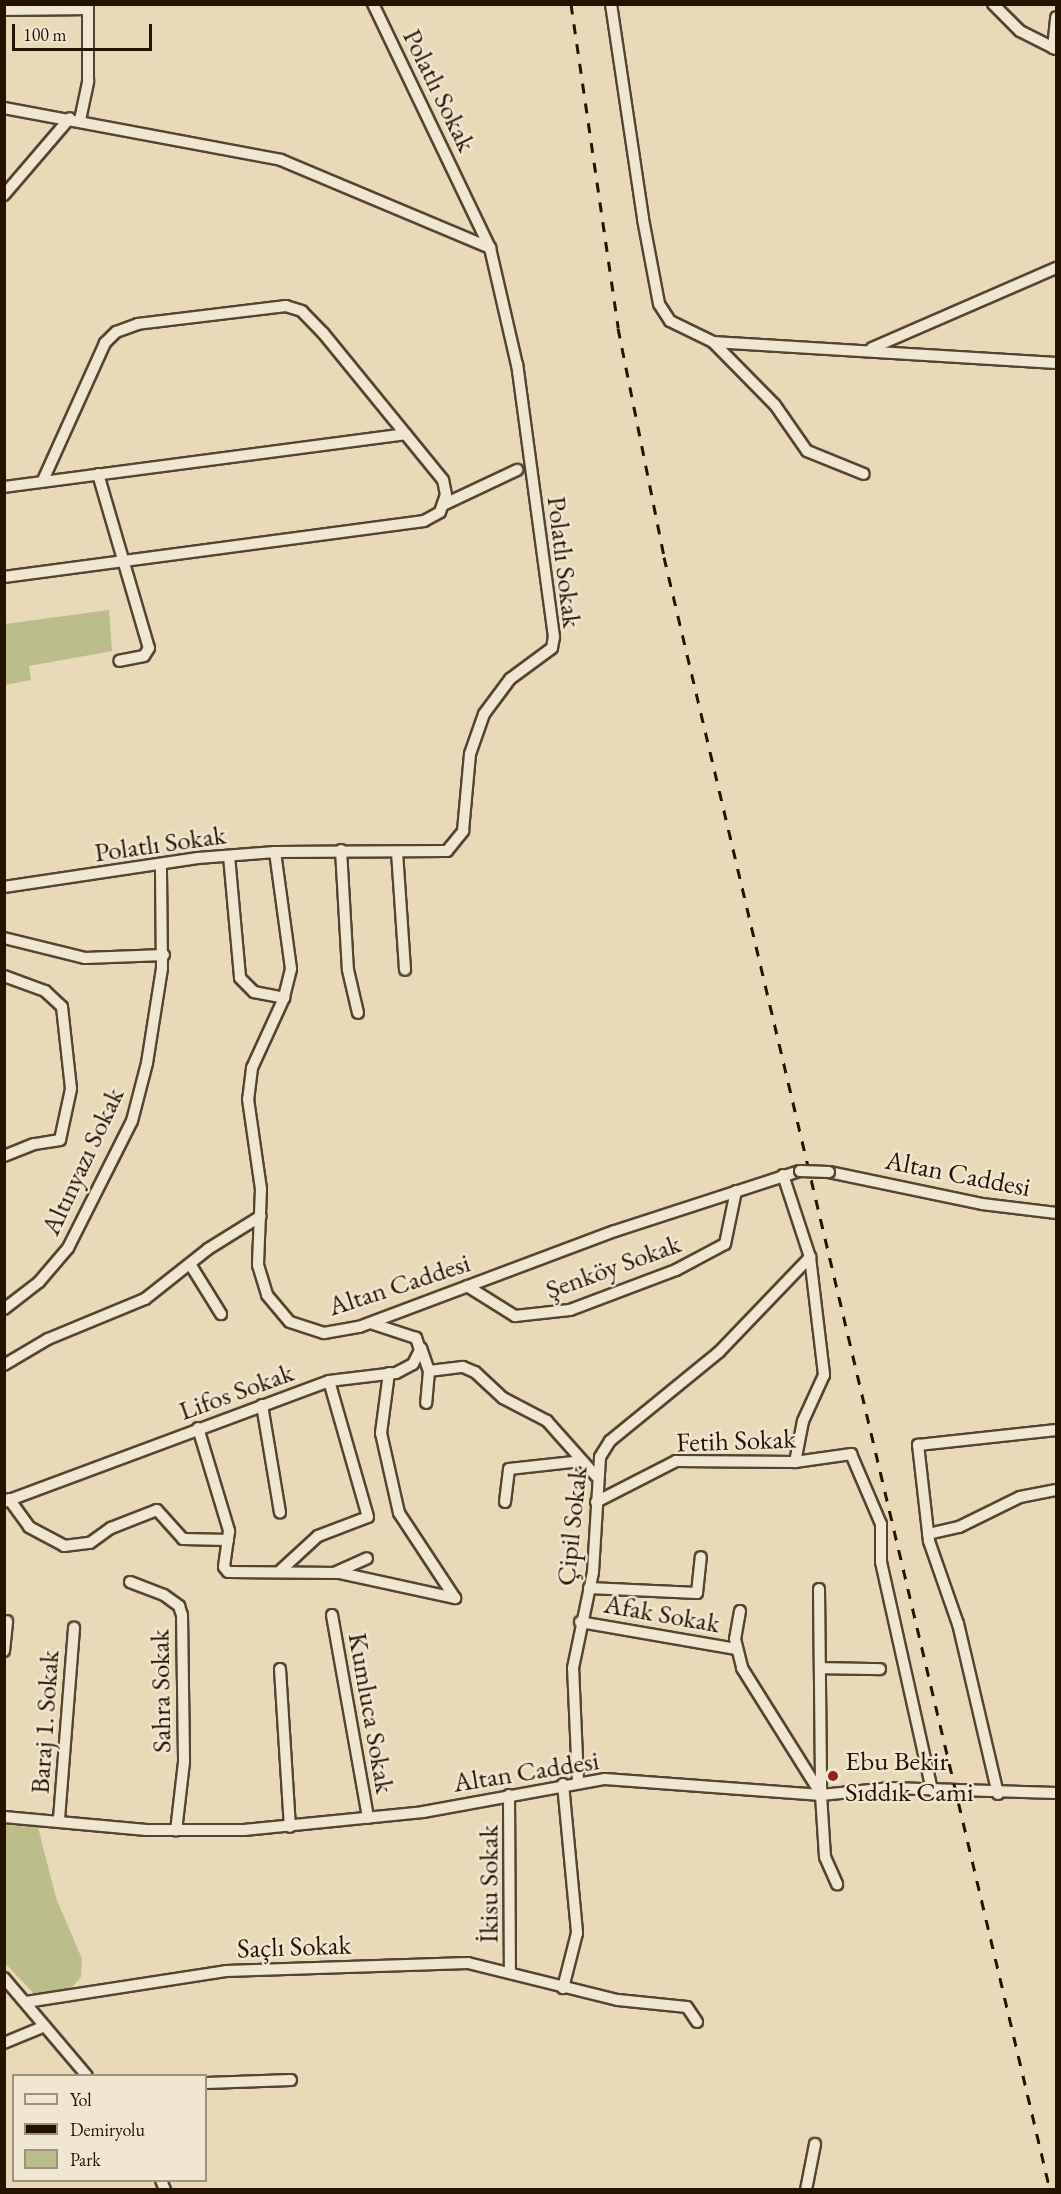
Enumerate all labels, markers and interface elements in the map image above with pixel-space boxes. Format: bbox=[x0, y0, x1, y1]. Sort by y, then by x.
scale bar bbox=[15, 12, 154, 50]
text: 100 m bbox=[23, 23, 67, 46]
street label: Polatlı Sokak bbox=[396, 23, 484, 157]
street label: Polatlı Sokak bbox=[541, 494, 589, 630]
street label: Polatlı Sokak bbox=[92, 818, 228, 868]
street label: Altınyazı Sokak bbox=[34, 1082, 130, 1240]
street label: Altan Caddesi bbox=[883, 1143, 1033, 1203]
street label: Şenköy Sokak bbox=[541, 1227, 685, 1305]
street label: Altan Caddesi bbox=[324, 1246, 474, 1322]
street label: Lifos Sokak bbox=[174, 1355, 298, 1427]
street label: Fetih Sokak bbox=[676, 1422, 796, 1458]
street label: Çipil Sokak bbox=[549, 1465, 593, 1587]
street label: Afak Sokak bbox=[602, 1587, 722, 1639]
street label: Sahra Sokak bbox=[143, 1629, 177, 1753]
street label: Kumluca Sokak bbox=[342, 1630, 402, 1796]
street label: Baraj 1. Sokak bbox=[23, 1649, 65, 1795]
street label: Altan Caddesi bbox=[451, 1743, 601, 1799]
place label: Ebu Bekir Sıddık Cami bbox=[845, 1744, 974, 1807]
marker: Ebu Bekir Sıddık Cami bbox=[826, 1769, 840, 1783]
street label: İkisu Sokak bbox=[472, 1825, 504, 1943]
street label: Saçlı Sokak bbox=[236, 1928, 352, 1964]
legend bbox=[12, 2074, 207, 2182]
text: Yol bbox=[70, 2088, 92, 2111]
text: Demiryolu bbox=[70, 2118, 145, 2141]
text: Park bbox=[70, 2148, 101, 2171]

